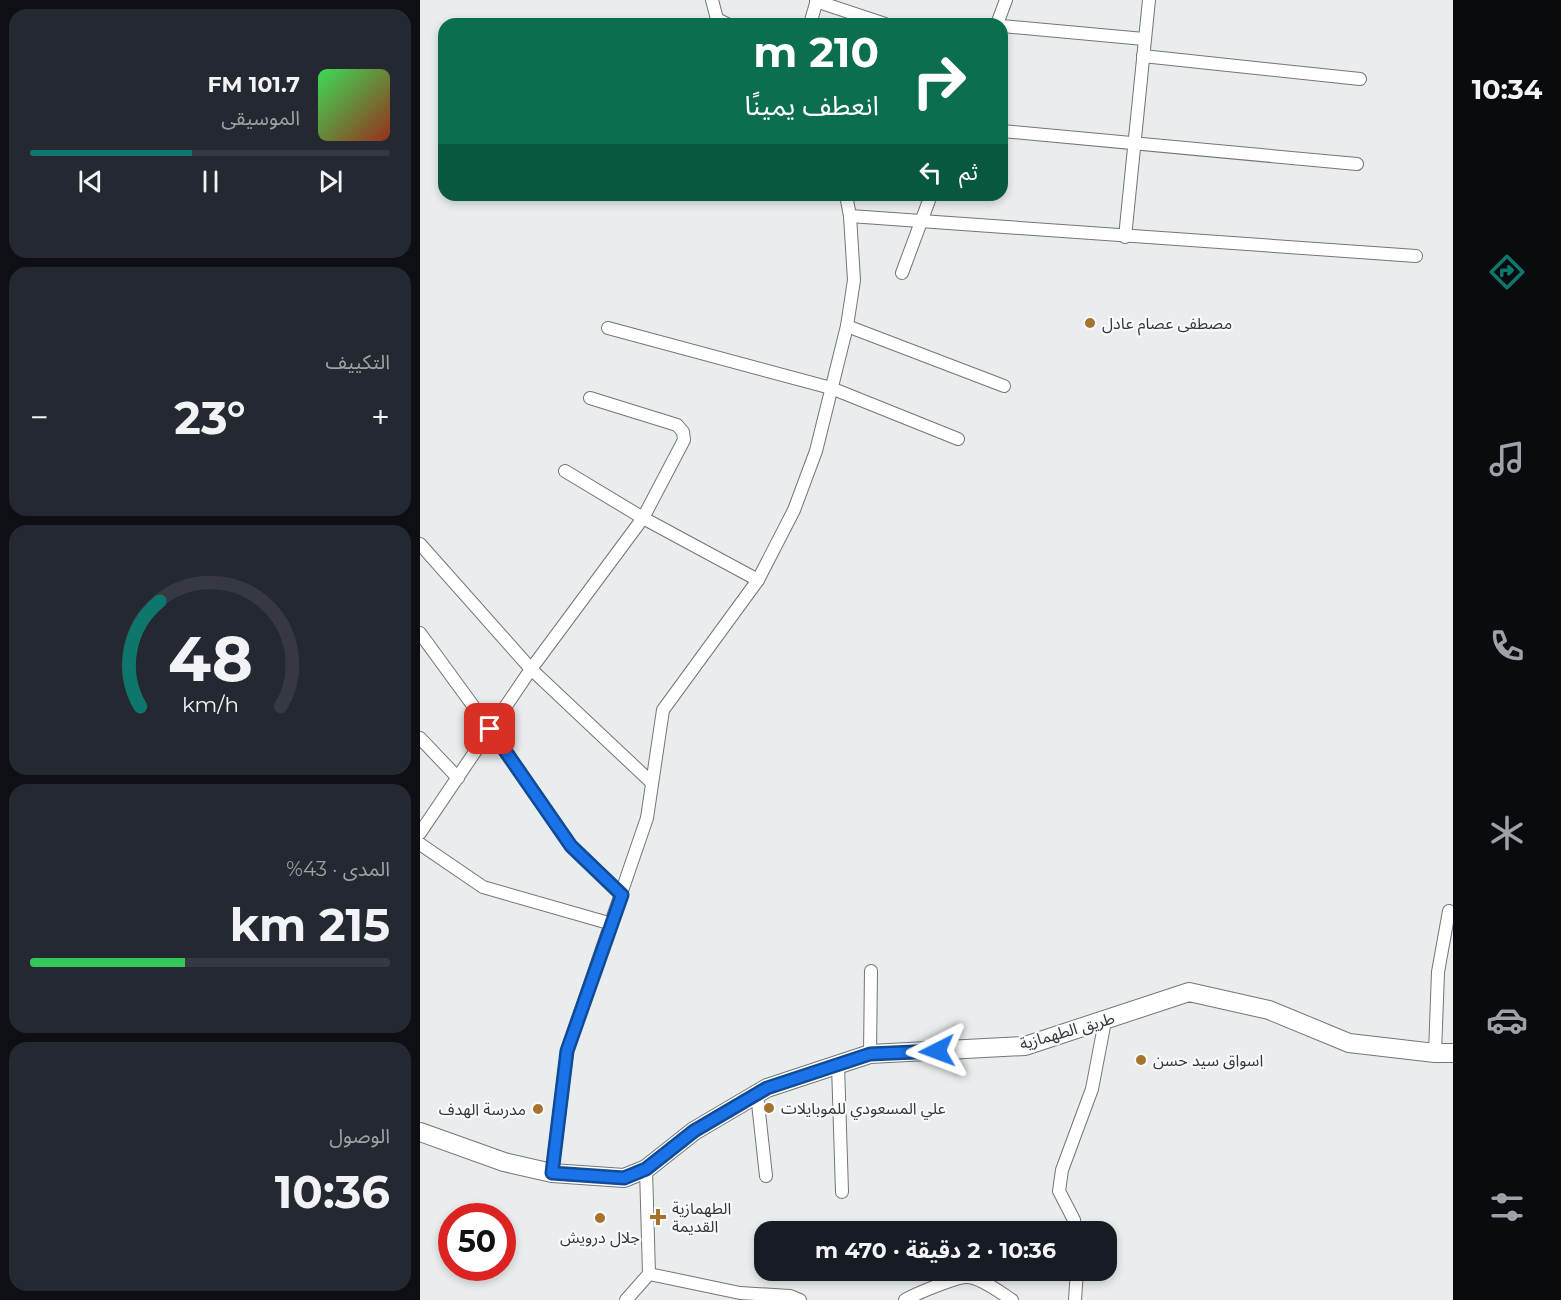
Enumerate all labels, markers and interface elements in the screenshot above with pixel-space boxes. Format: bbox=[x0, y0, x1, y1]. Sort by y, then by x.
text: 210 m bbox=[753, 26, 879, 78]
icon: right bbox=[900, 42, 978, 120]
text: 101.7 FM bbox=[208, 71, 300, 98]
text: 10:34 bbox=[1472, 73, 1542, 106]
text: انعطف يمينًا bbox=[744, 89, 879, 122]
text: الموسيقى bbox=[221, 106, 300, 130]
icon: left bbox=[914, 156, 947, 189]
text: ثم bbox=[959, 159, 978, 186]
icon: previous bbox=[74, 165, 107, 198]
icon: pause bbox=[194, 165, 227, 198]
icon: next bbox=[314, 165, 347, 198]
icon: directions bbox=[1486, 251, 1528, 293]
place label: مصطفى عصام عادل bbox=[1102, 314, 1232, 336]
marker: مصطفى عصام عادل bbox=[1083, 316, 1097, 330]
text: التكييف bbox=[326, 350, 390, 374]
text: 23° bbox=[174, 390, 246, 445]
text: − bbox=[30, 397, 49, 437]
text: + bbox=[371, 397, 390, 437]
icon: music bbox=[1486, 438, 1528, 480]
text: 48 bbox=[168, 621, 252, 697]
icon: phone bbox=[1486, 625, 1528, 667]
text: km/h bbox=[181, 691, 239, 717]
pin bbox=[464, 703, 515, 754]
icon: arrive bbox=[473, 712, 506, 745]
icon: climate bbox=[1486, 812, 1528, 854]
text: المدى · 43% bbox=[286, 857, 390, 881]
text: 215 km bbox=[230, 897, 390, 952]
icon: car bbox=[1486, 999, 1528, 1041]
street label: طريق الطهمازية bbox=[1017, 1008, 1117, 1055]
position arrow bbox=[905, 1019, 969, 1083]
place label: اسواق سيد حسن bbox=[1153, 1051, 1263, 1070]
marker: اسواق سيد حسن bbox=[1134, 1053, 1148, 1067]
place label: علي المسعودي للموبايلات bbox=[781, 1099, 945, 1120]
place label: مدرسة الهدف bbox=[439, 1100, 526, 1119]
marker: علي المسعودي للموبايلات bbox=[762, 1101, 776, 1115]
marker: مدرسة الهدف bbox=[531, 1102, 545, 1116]
text: الوصول bbox=[329, 1124, 390, 1148]
text: 10:36 bbox=[275, 1164, 390, 1219]
icon: filters bbox=[1486, 1186, 1528, 1228]
place label: الطهمازية القديمة bbox=[672, 1199, 731, 1236]
speed limit sign: 50 bbox=[438, 1203, 516, 1281]
marker: الطهمازية القديمة bbox=[649, 1208, 667, 1226]
marker: جلال درويش bbox=[593, 1211, 607, 1225]
place label: جلال درويش bbox=[560, 1228, 640, 1248]
text: 10:36 · 2 دقيقة · 470 m bbox=[815, 1237, 1056, 1264]

